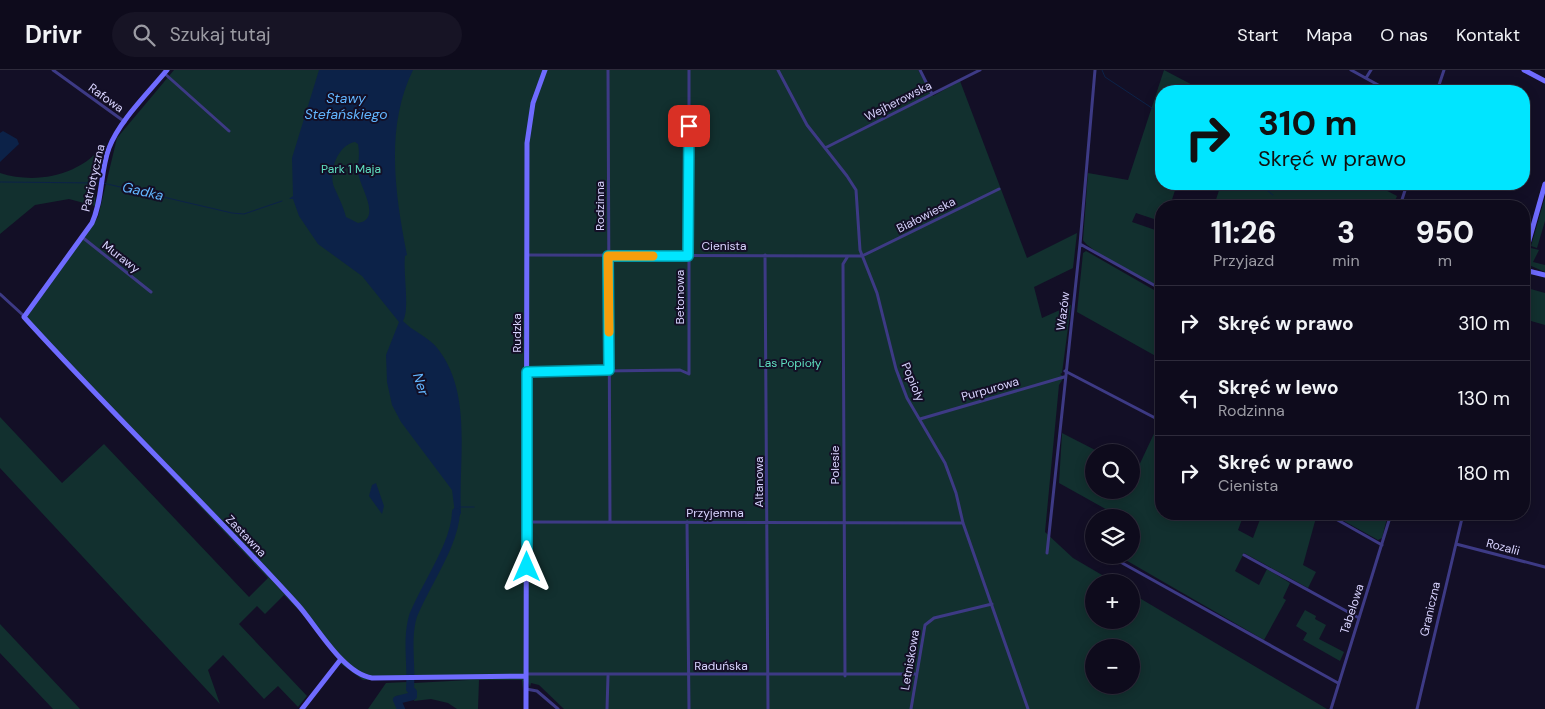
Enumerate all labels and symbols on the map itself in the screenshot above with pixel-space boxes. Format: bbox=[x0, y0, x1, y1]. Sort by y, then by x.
street label: Wejherowska bbox=[862, 77, 934, 125]
street label: Rafowa bbox=[85, 80, 127, 116]
water label: Stawy Stefańskiego bbox=[304, 89, 388, 123]
pin bbox=[668, 105, 710, 147]
street label: Patriotyczna bbox=[77, 143, 109, 213]
park label: Park 1 Maja bbox=[321, 161, 381, 177]
water label: Gadka bbox=[121, 178, 166, 205]
street label: Rodzinna bbox=[592, 181, 608, 231]
street label: Białowieska bbox=[894, 193, 958, 237]
street label: Murawy bbox=[99, 237, 143, 277]
street label: Cienista bbox=[701, 238, 747, 254]
street label: Betonowa bbox=[672, 270, 688, 324]
street label: Wazów bbox=[1053, 291, 1073, 331]
street label: Rudzka bbox=[509, 313, 525, 353]
park label: Las Popioły bbox=[759, 355, 822, 371]
street label: Popioły bbox=[898, 360, 928, 404]
water label: Ner bbox=[409, 370, 433, 398]
street label: Purpurowa bbox=[959, 373, 1021, 405]
street label: Polesie bbox=[827, 445, 843, 484]
street label: Altanowa bbox=[751, 456, 767, 508]
street label: Przyjemna bbox=[686, 505, 744, 521]
street label: Zastawna bbox=[222, 512, 270, 560]
street label: Rozalii bbox=[1484, 535, 1522, 559]
position arrow bbox=[500, 540, 552, 592]
street label: Graniczna bbox=[1416, 580, 1444, 638]
street label: Tabelowa bbox=[1336, 582, 1368, 636]
street label: Letniskowa bbox=[897, 628, 923, 692]
street label: Raduńska bbox=[694, 658, 748, 674]

